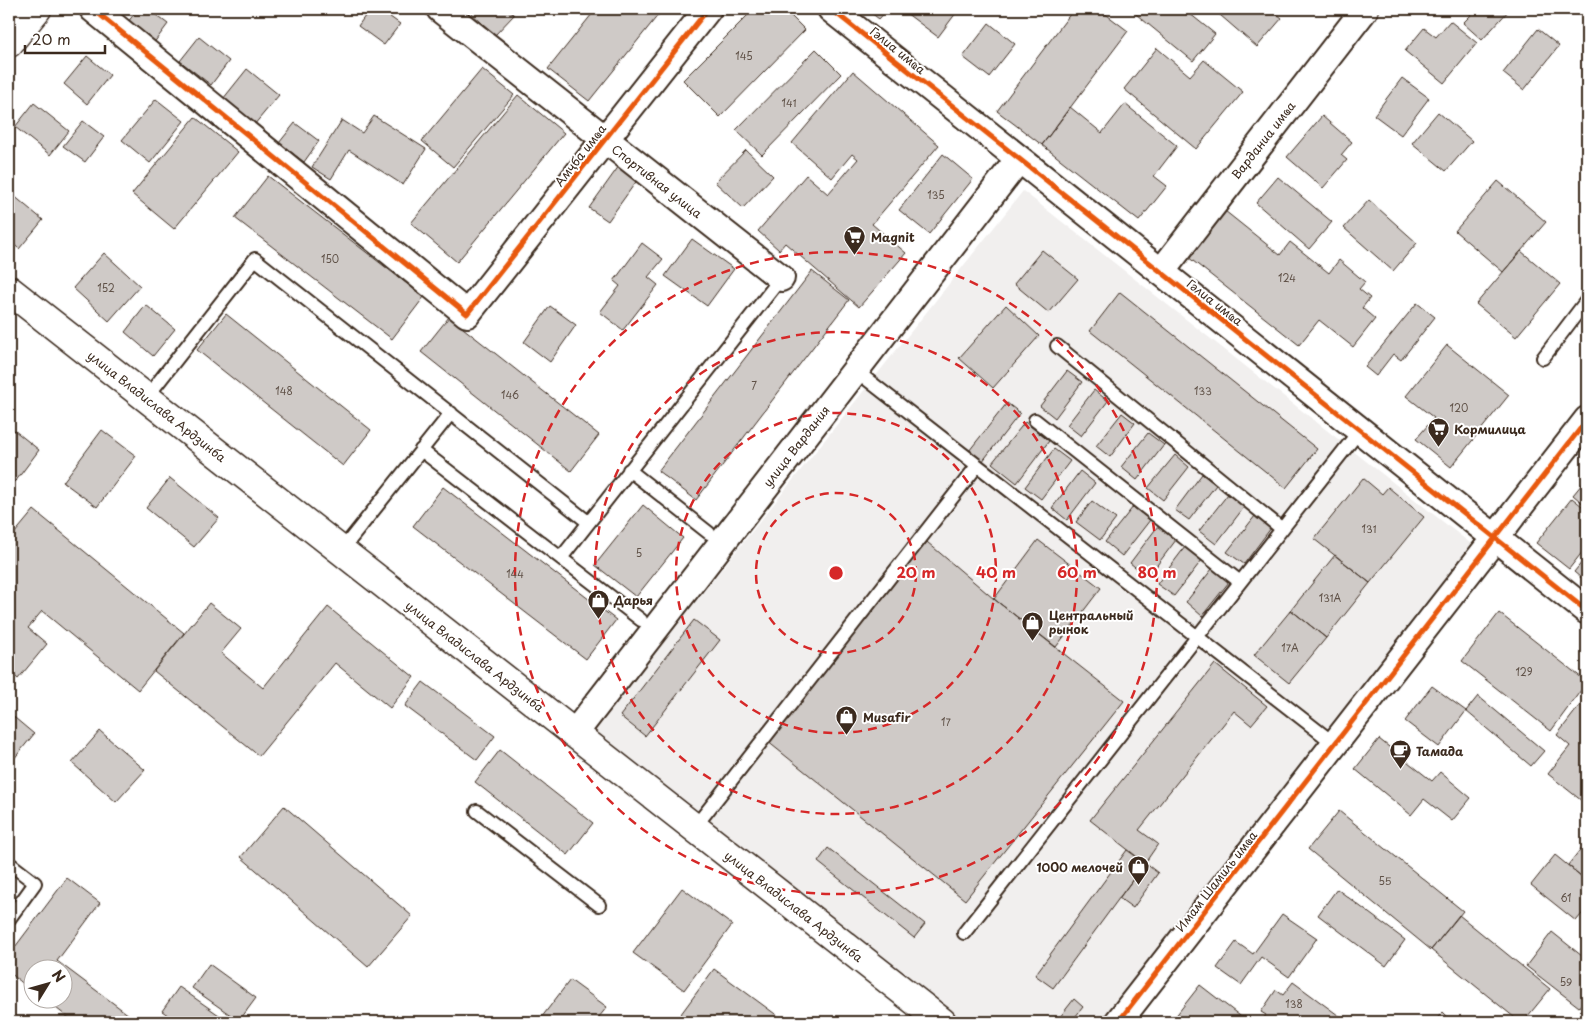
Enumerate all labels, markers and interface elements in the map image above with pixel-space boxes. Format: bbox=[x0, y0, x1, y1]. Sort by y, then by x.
scale bar bbox=[25, 22, 105, 54]
street label: Гәлиа имҩа bbox=[866, 22, 930, 78]
text: 20 m bbox=[32, 27, 71, 50]
house number: 145 bbox=[735, 48, 753, 63]
house number: 141 bbox=[782, 95, 797, 110]
street label: Варданиа имҩа bbox=[1227, 97, 1300, 183]
street label: Амҷба имҩа bbox=[550, 120, 610, 190]
street label: Спортивная улица bbox=[608, 140, 706, 222]
house number: 135 bbox=[927, 187, 945, 202]
supermarket icon: Magnit bbox=[843, 225, 867, 256]
place label: Magnit bbox=[871, 228, 915, 246]
house number: 150 bbox=[321, 251, 339, 266]
house number: 124 bbox=[1278, 270, 1296, 285]
street label: Гәлиа имҩа bbox=[1183, 274, 1247, 330]
house number: 152 bbox=[97, 280, 115, 295]
street label: улица Владислава Ардзинба bbox=[84, 346, 231, 466]
house number: 7 bbox=[751, 378, 757, 393]
house number: 148 bbox=[275, 383, 293, 398]
house number: 133 bbox=[1194, 383, 1212, 398]
house number: 146 bbox=[501, 387, 519, 402]
house number: 120 bbox=[1450, 400, 1468, 415]
street label: улица Вардания bbox=[758, 401, 834, 491]
supermarket icon: Кормилица bbox=[1426, 417, 1450, 448]
place label: Кормилица bbox=[1454, 420, 1526, 438]
house number: 131 bbox=[1362, 521, 1377, 536]
house number: 5 bbox=[636, 545, 642, 560]
text: 20 m bbox=[897, 560, 935, 583]
text: 40 m bbox=[976, 560, 1016, 583]
text: 60 m bbox=[1057, 560, 1097, 583]
text: 80 m bbox=[1137, 560, 1177, 583]
centre of rings bbox=[827, 564, 845, 582]
house number: 144 bbox=[506, 566, 524, 581]
shop icon: Дарья bbox=[586, 588, 610, 619]
house number: 131А bbox=[1319, 590, 1342, 605]
place label: Дарья bbox=[613, 591, 653, 609]
street label: улица Владислава Ардзинба bbox=[402, 596, 549, 716]
place label: Центральный рынок bbox=[1049, 606, 1134, 638]
shop icon: Центральный рынок bbox=[1021, 610, 1045, 641]
house number: 17А bbox=[1281, 640, 1299, 655]
house number: 129 bbox=[1515, 664, 1533, 679]
shop icon: Musafir bbox=[835, 705, 859, 736]
place label: Musafir bbox=[863, 708, 911, 726]
house number: 17 bbox=[941, 714, 952, 729]
cafe icon: Тамада bbox=[1388, 739, 1412, 770]
place label: Тамада bbox=[1416, 742, 1464, 760]
street label: Имам Шамиль имҩа bbox=[1171, 826, 1261, 935]
street label: улица Владислава Ардзинба bbox=[721, 846, 868, 966]
shop icon: 1000 мелочей bbox=[1127, 855, 1151, 886]
place label: 1000 мелочей bbox=[1036, 858, 1123, 876]
house number: 55 bbox=[1379, 873, 1392, 888]
house number: 61 bbox=[1560, 890, 1572, 905]
north arrow bbox=[22, 958, 72, 1008]
text: N bbox=[47, 965, 71, 987]
house number: 59 bbox=[1560, 974, 1572, 989]
house number: 138 bbox=[1285, 996, 1303, 1011]

